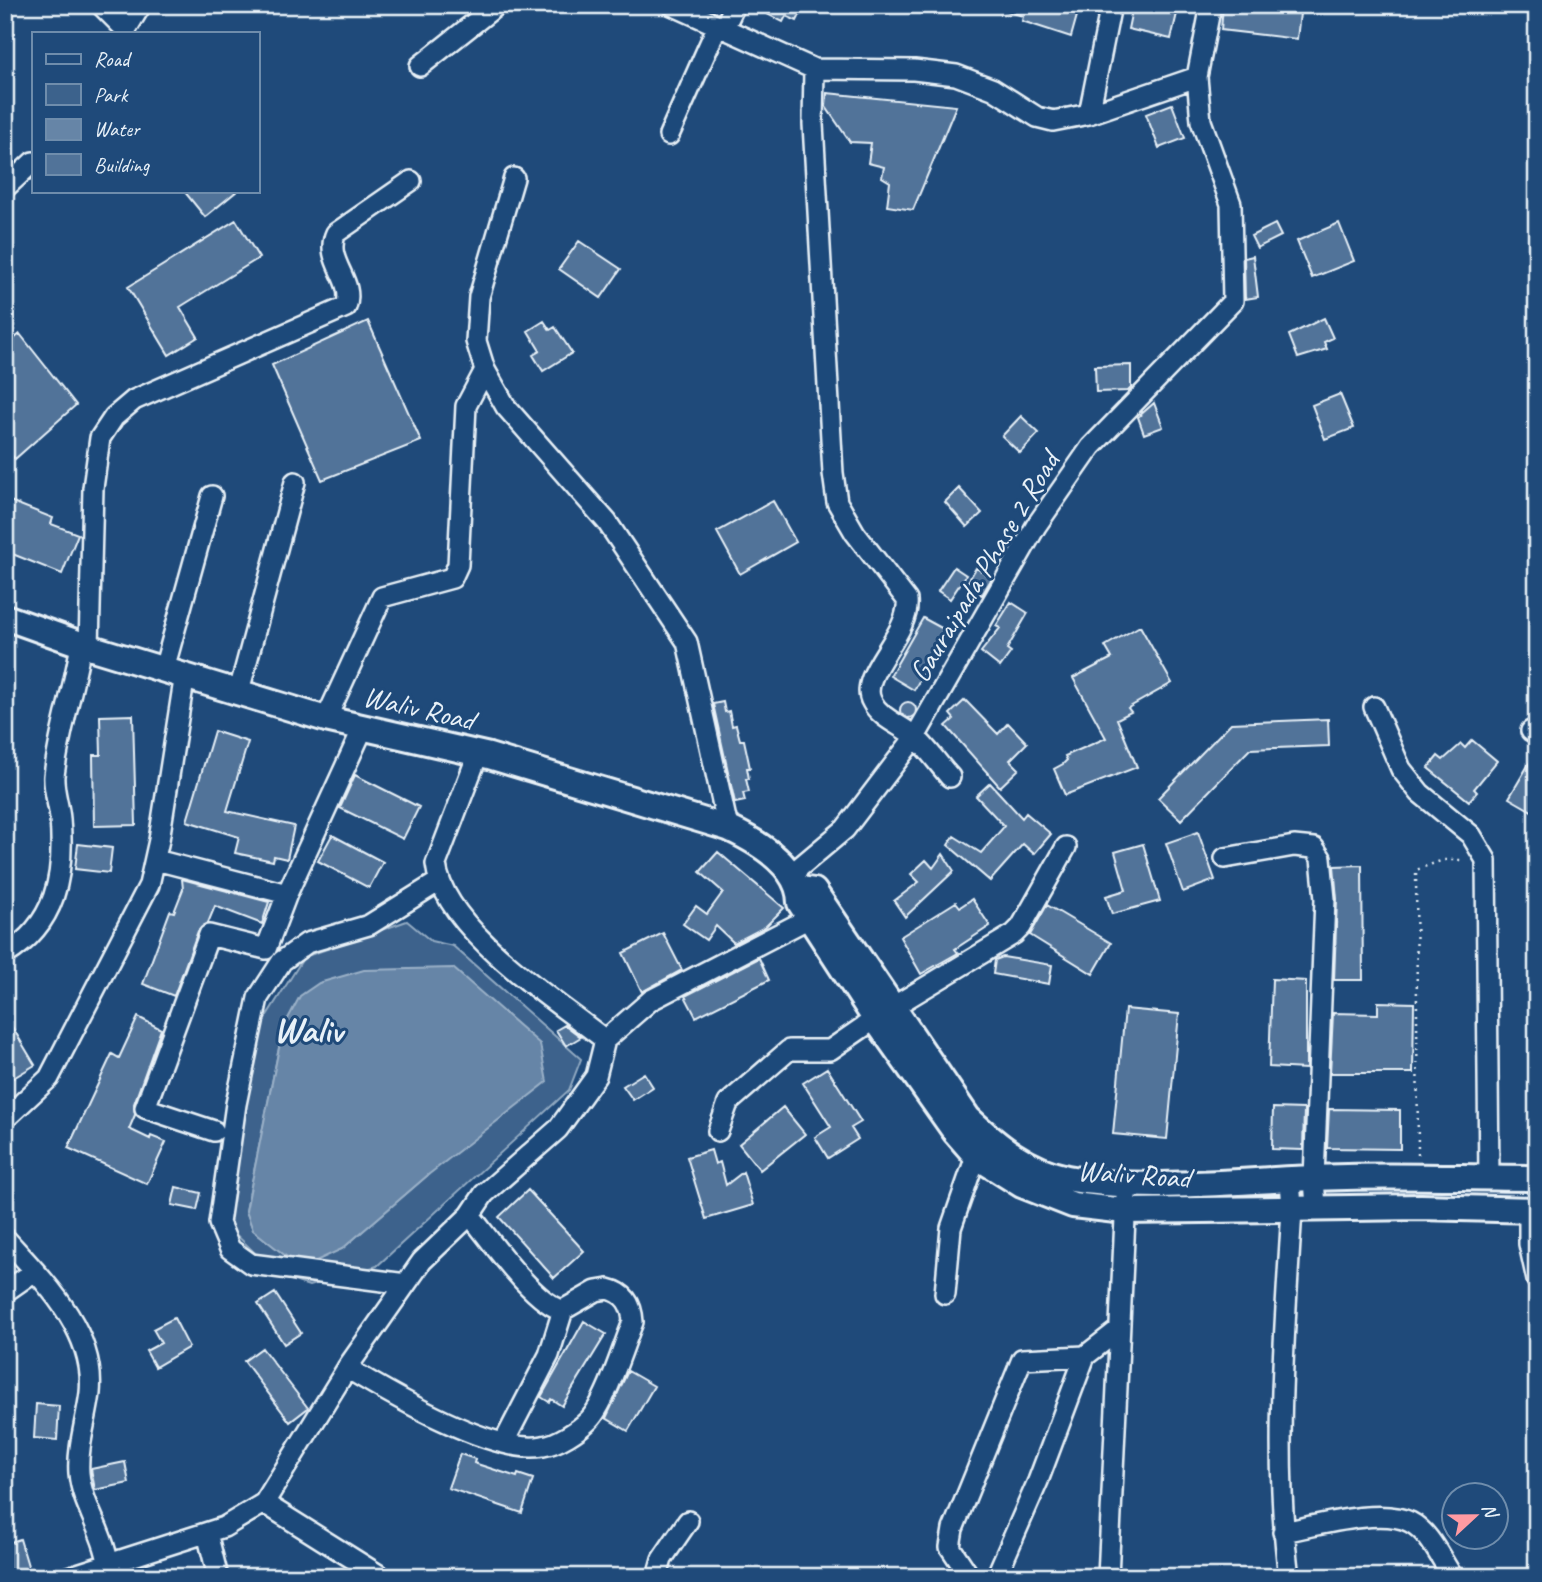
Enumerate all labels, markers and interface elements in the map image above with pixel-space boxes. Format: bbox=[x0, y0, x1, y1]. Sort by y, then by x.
legend bbox=[32, 32, 259, 192]
text: Road bbox=[94, 46, 133, 72]
text: Park bbox=[94, 82, 129, 108]
text: Water bbox=[94, 116, 141, 142]
text: Building bbox=[94, 152, 151, 178]
street label: Gauraipada Phase 2 Road bbox=[900, 441, 1070, 689]
street label: Waliv Road bbox=[360, 677, 482, 740]
district label: Waliv bbox=[273, 1006, 346, 1053]
street label: Waliv Road bbox=[1076, 1151, 1196, 1197]
north arrow bbox=[1440, 1480, 1510, 1550]
text: N bbox=[1477, 1500, 1504, 1523]

